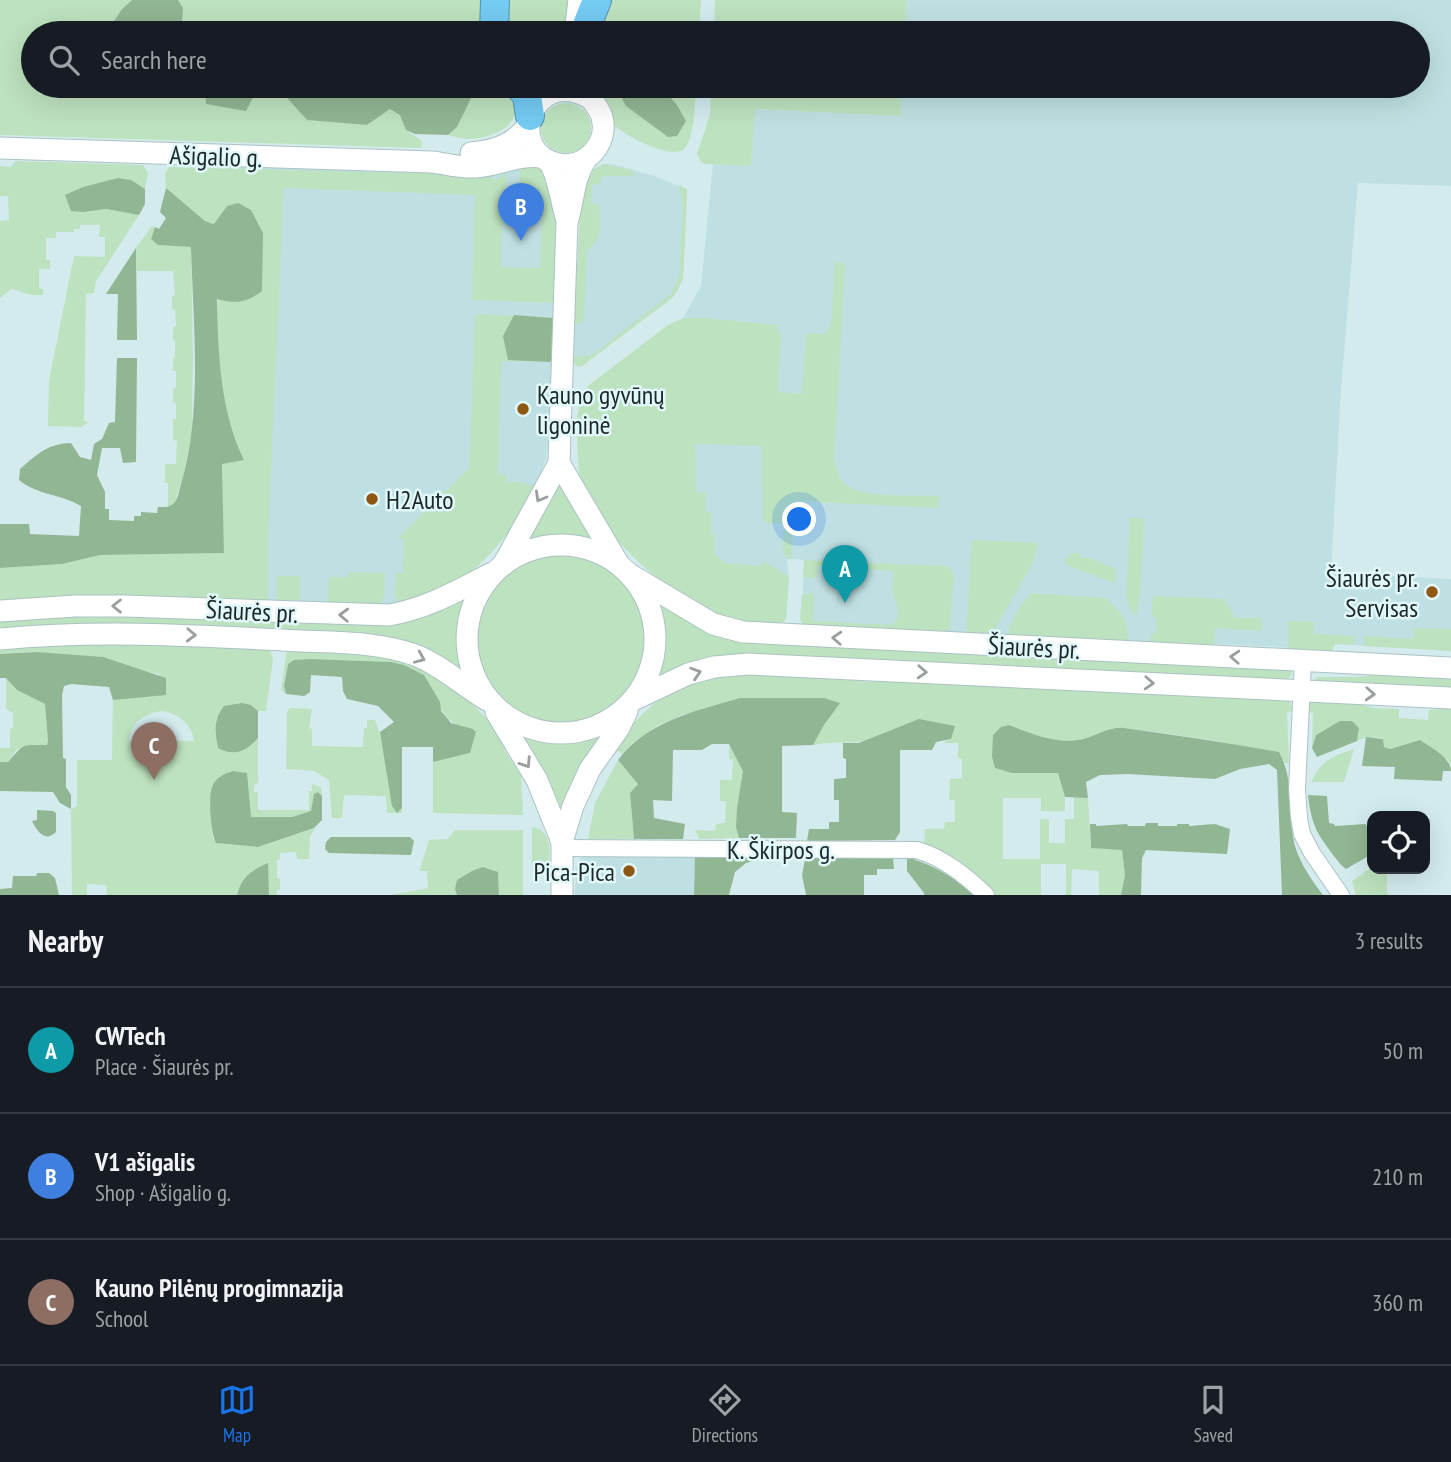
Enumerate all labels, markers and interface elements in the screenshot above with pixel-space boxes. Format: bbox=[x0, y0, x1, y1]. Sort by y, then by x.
search box bbox=[21, 21, 1430, 98]
icon: search bbox=[45, 41, 83, 79]
text: Search here bbox=[101, 43, 207, 76]
street label: Ašigalio g. bbox=[169, 138, 263, 174]
pin: B bbox=[498, 183, 544, 241]
place label: Kauno gyvūnų ligoninė bbox=[537, 378, 665, 441]
marker: Kauno gyvūnų ligoninė bbox=[515, 401, 531, 417]
place label: H2Auto bbox=[386, 483, 453, 516]
one-way arrow bbox=[535, 489, 548, 502]
marker: H2Auto bbox=[364, 491, 380, 507]
your location bbox=[782, 502, 816, 536]
pin: A bbox=[822, 545, 868, 603]
place label: Šiaurės pr. Servisas bbox=[1326, 561, 1418, 624]
marker: Šiaurės pr. Servisas bbox=[1424, 584, 1440, 600]
street label: Šiaurės pr. bbox=[205, 592, 299, 630]
one-way arrow bbox=[111, 598, 121, 614]
one-way arrow bbox=[338, 607, 349, 623]
one-way arrow bbox=[185, 627, 196, 642]
street label: Šiaurės pr. bbox=[987, 628, 1081, 666]
one-way arrow bbox=[831, 631, 842, 646]
one-way arrow bbox=[413, 650, 425, 664]
one-way arrow bbox=[1229, 650, 1240, 665]
one-way arrow bbox=[917, 664, 928, 679]
one-way arrow bbox=[689, 667, 701, 681]
one-way arrow bbox=[1144, 675, 1155, 690]
one-way arrow bbox=[1365, 686, 1376, 701]
pin: C bbox=[131, 722, 177, 780]
one-way arrow bbox=[518, 755, 530, 768]
map controls bbox=[1367, 811, 1430, 874]
button: locate bbox=[1367, 811, 1430, 874]
street label: K. Škirpos g. bbox=[727, 833, 835, 866]
place label: Pica-Pica bbox=[533, 855, 615, 888]
marker: Pica-Pica bbox=[621, 863, 637, 879]
text: Nearby bbox=[28, 921, 103, 960]
text: 3 results bbox=[1355, 926, 1423, 955]
text: CWTech bbox=[95, 1019, 166, 1052]
text: A bbox=[45, 1036, 57, 1065]
text: 50 m bbox=[1382, 1036, 1423, 1065]
text: Place · Šiaurės pr. bbox=[95, 1052, 234, 1081]
text: V1 ašigalis bbox=[95, 1145, 195, 1178]
text: B bbox=[45, 1162, 57, 1191]
text: 210 m bbox=[1372, 1162, 1423, 1191]
text: Shop · Ašigalio g. bbox=[95, 1178, 231, 1207]
text: Kauno Pilėnų progimnazija bbox=[95, 1271, 344, 1304]
text: C bbox=[46, 1288, 56, 1317]
text: 360 m bbox=[1372, 1288, 1423, 1317]
text: School bbox=[95, 1304, 148, 1333]
tab: Map bbox=[218, 1381, 256, 1447]
tab: Directions bbox=[692, 1381, 758, 1447]
tab: Saved bbox=[1194, 1381, 1233, 1447]

